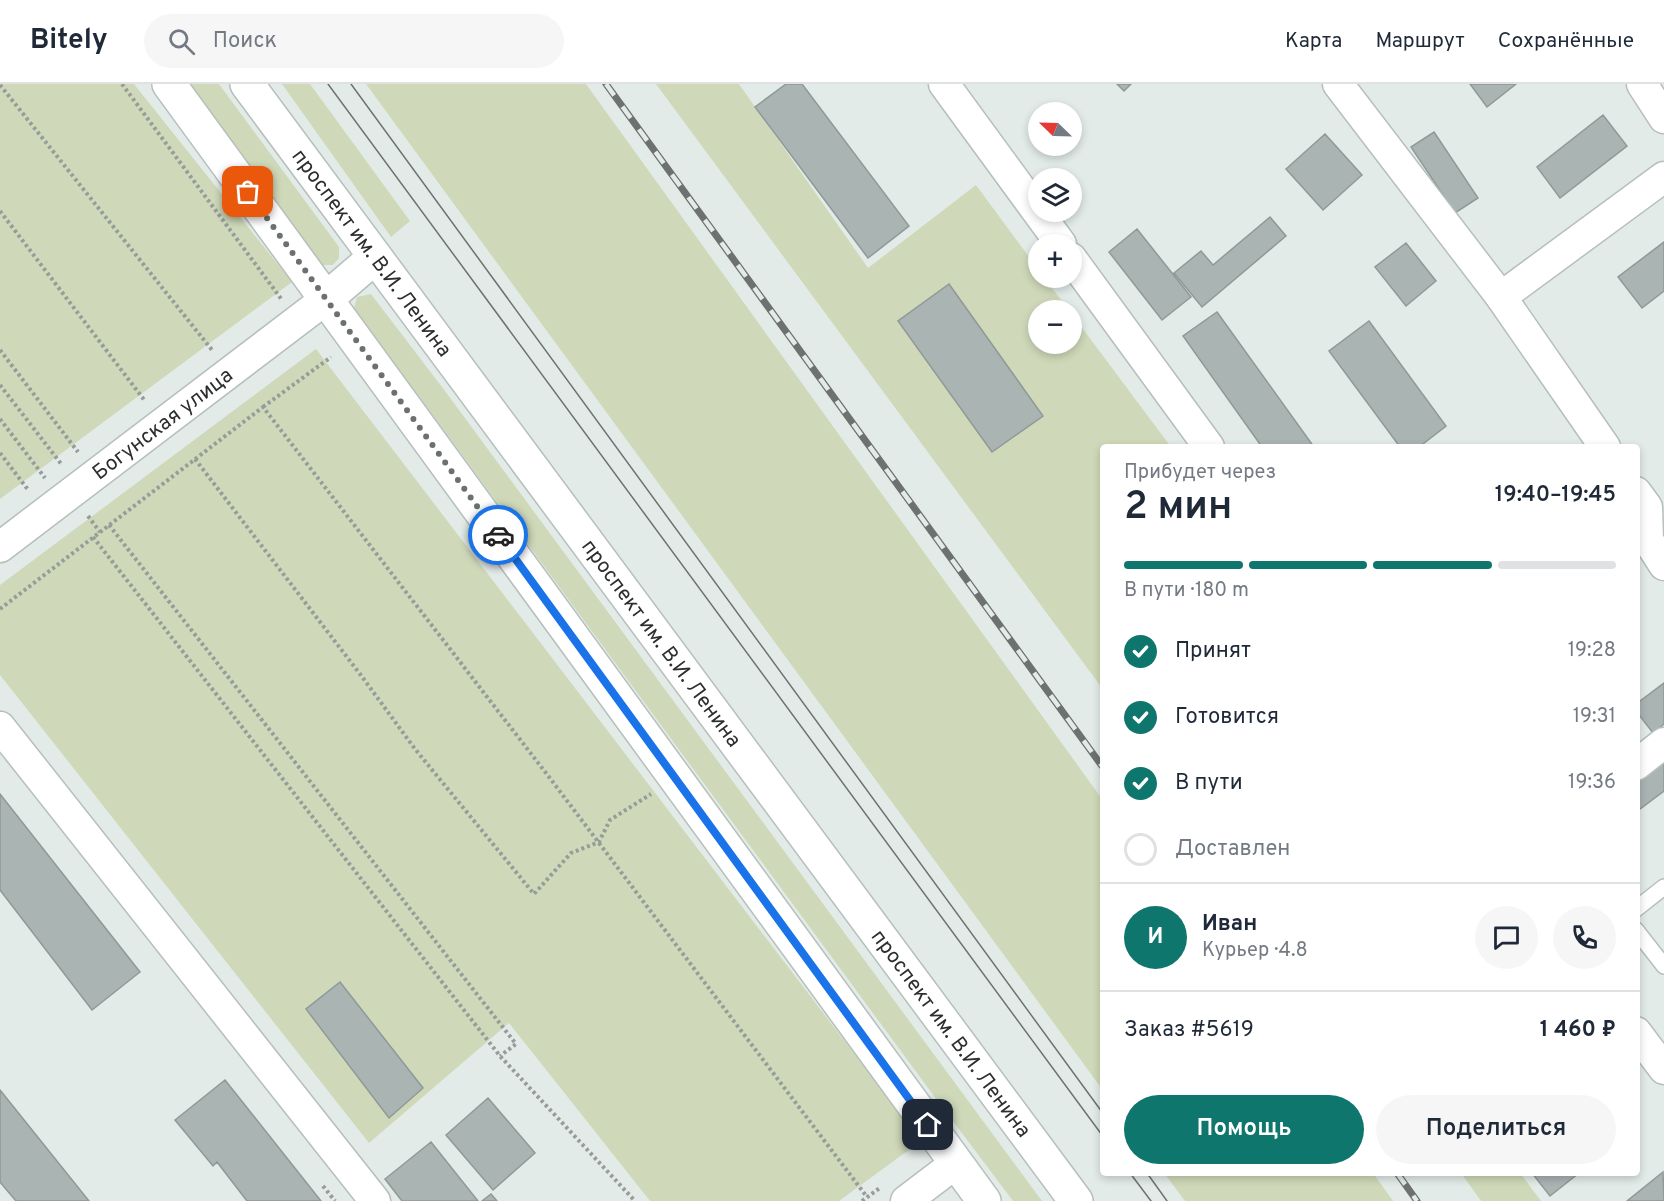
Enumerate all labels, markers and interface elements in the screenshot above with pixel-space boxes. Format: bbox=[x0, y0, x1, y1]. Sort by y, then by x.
search box bbox=[144, 14, 564, 68]
text: Bitely bbox=[30, 23, 108, 59]
icon: search bbox=[165, 25, 198, 58]
text: Поиск bbox=[213, 28, 277, 55]
text: Карта bbox=[1285, 28, 1342, 55]
text: Маршрут bbox=[1375, 28, 1465, 55]
text: Сохранённые bbox=[1498, 28, 1634, 55]
north arrow bbox=[1028, 102, 1082, 156]
map controls bbox=[1028, 102, 1082, 354]
street label: проспект им. В.И. Ленина bbox=[285, 144, 457, 363]
pin bbox=[222, 166, 273, 217]
button: layers bbox=[1028, 168, 1082, 222]
icon: bag bbox=[231, 175, 264, 208]
button: + bbox=[1028, 234, 1082, 288]
button: − bbox=[1028, 300, 1082, 354]
street label: Богунская улица bbox=[88, 363, 239, 487]
text: Прибудет через bbox=[1124, 460, 1276, 486]
text: 19:40–19:45 bbox=[1495, 482, 1616, 509]
text: 2 мин bbox=[1124, 484, 1232, 533]
courier bbox=[468, 505, 528, 565]
icon: car bbox=[482, 519, 515, 552]
street label: проспект им. В.И. Ленина bbox=[575, 534, 747, 753]
text: В пути · 180 m bbox=[1124, 578, 1249, 604]
icon: check bbox=[1124, 635, 1157, 668]
text: Принят bbox=[1175, 638, 1251, 665]
text: 19:28 bbox=[1568, 638, 1616, 664]
icon: check bbox=[1124, 701, 1157, 734]
text: Готовится bbox=[1175, 704, 1279, 731]
text: 19:31 bbox=[1573, 704, 1616, 730]
icon: check bbox=[1124, 767, 1157, 800]
text: В пути bbox=[1175, 770, 1243, 797]
text: 19:36 bbox=[1568, 770, 1616, 796]
text: Доставлен bbox=[1175, 836, 1290, 863]
button: chat bbox=[1475, 906, 1538, 969]
button: phone bbox=[1553, 906, 1616, 969]
text: Иван bbox=[1202, 911, 1257, 938]
text: И bbox=[1148, 924, 1163, 951]
street label: проспект им. В.И. Ленина bbox=[864, 925, 1036, 1143]
text: Курьер · 4.8 bbox=[1202, 938, 1308, 964]
text: Заказ #5619 bbox=[1124, 1017, 1254, 1044]
text: 1 460 ₽ bbox=[1540, 1017, 1616, 1044]
button: Помощь bbox=[1124, 1095, 1364, 1164]
button: Поделиться bbox=[1376, 1095, 1616, 1164]
pin bbox=[902, 1099, 953, 1150]
icon: home bbox=[911, 1108, 944, 1141]

